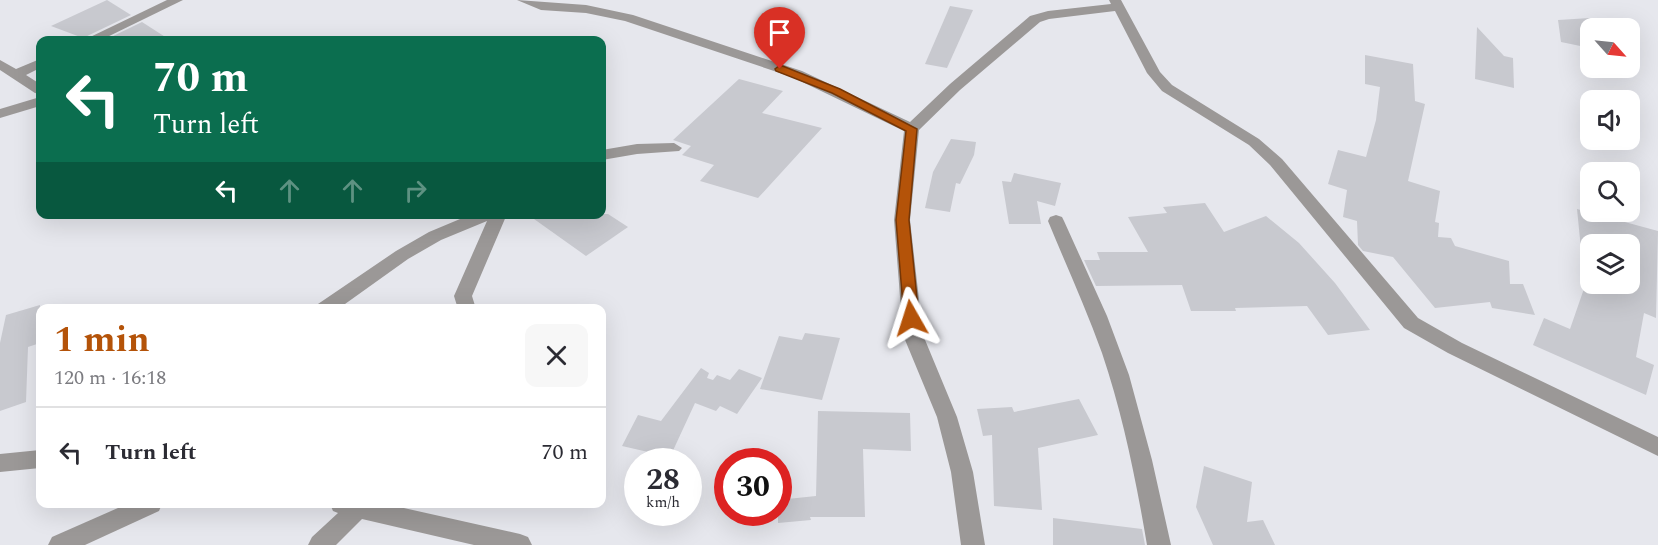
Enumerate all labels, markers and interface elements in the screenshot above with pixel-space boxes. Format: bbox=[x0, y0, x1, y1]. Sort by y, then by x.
pin bbox=[754, 7, 805, 69]
icon: arrive bbox=[763, 16, 796, 49]
north arrow bbox=[1580, 18, 1640, 78]
map controls bbox=[1580, 18, 1640, 294]
text: 70 m bbox=[153, 47, 248, 110]
icon: left bbox=[54, 60, 132, 138]
button: sound bbox=[1580, 90, 1640, 150]
text: Turn left bbox=[153, 104, 259, 146]
button: search bbox=[1580, 162, 1640, 222]
icon: left bbox=[210, 174, 243, 207]
icon: ahead bbox=[273, 174, 306, 207]
icon: ahead bbox=[336, 174, 369, 207]
icon: right bbox=[399, 174, 432, 207]
button: layers bbox=[1580, 234, 1640, 294]
position arrow bbox=[879, 286, 943, 350]
text: 1 min bbox=[54, 313, 150, 368]
button: close bbox=[525, 324, 588, 387]
text: 120 m · 16:18 bbox=[54, 363, 166, 393]
icon: left bbox=[54, 436, 87, 469]
text: Turn left bbox=[105, 436, 197, 469]
text: 70 m bbox=[542, 436, 588, 469]
speed limit sign: 30 bbox=[714, 448, 792, 526]
text: 28 bbox=[646, 457, 680, 503]
text: km/h bbox=[646, 491, 680, 514]

